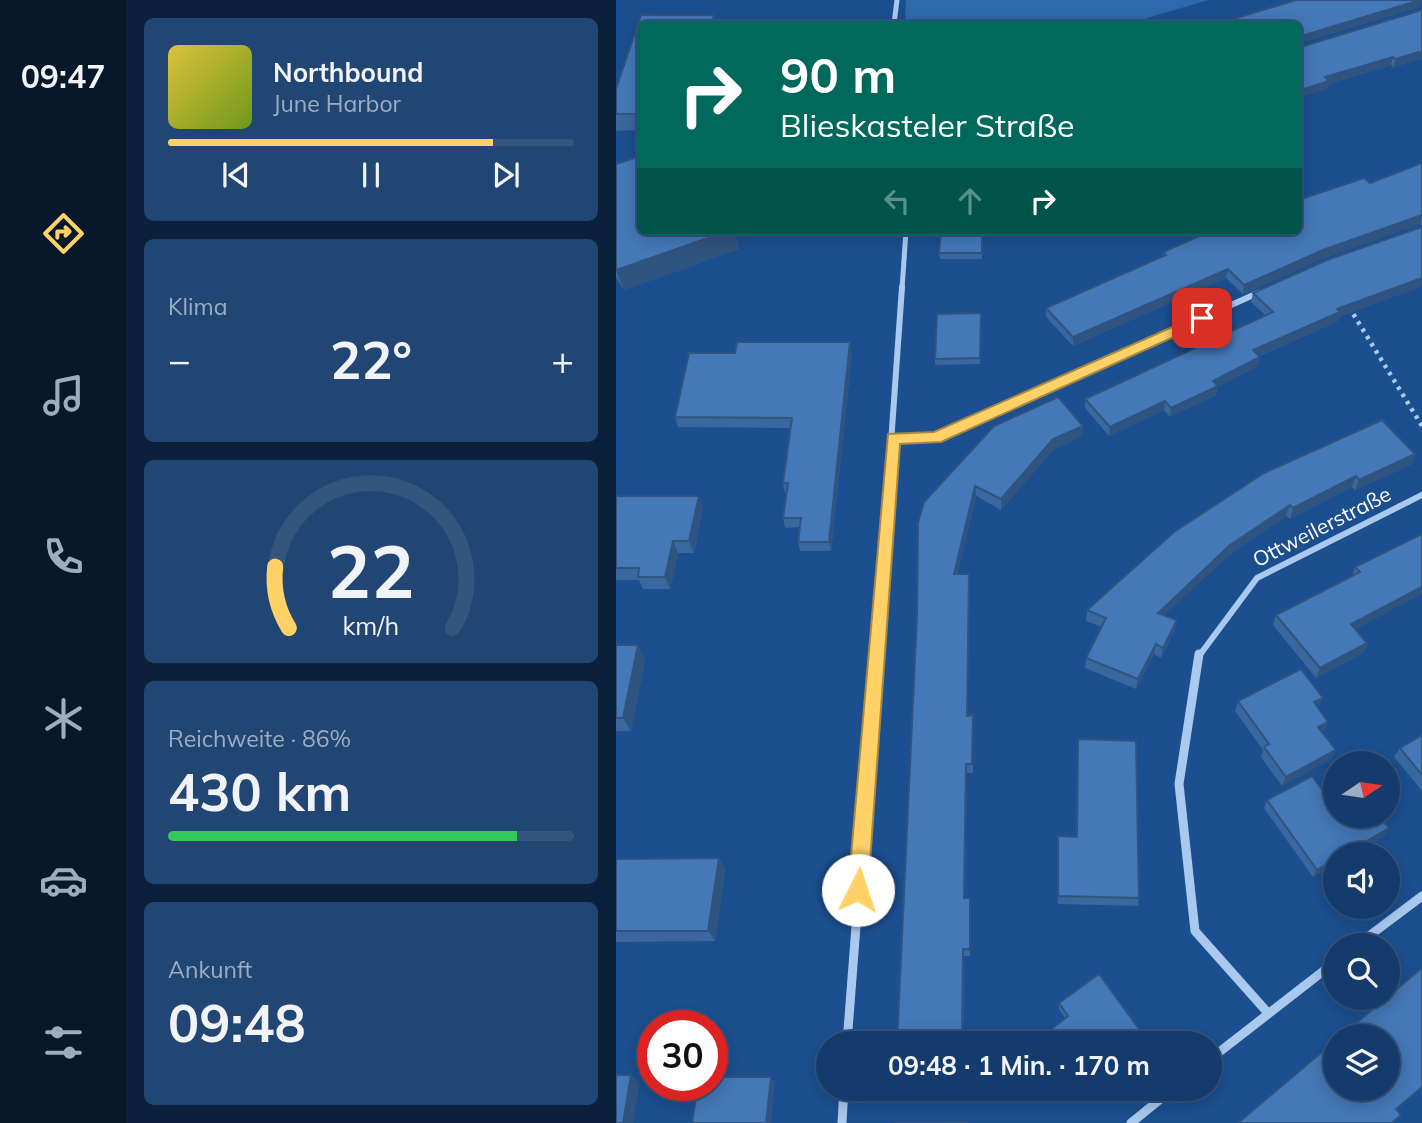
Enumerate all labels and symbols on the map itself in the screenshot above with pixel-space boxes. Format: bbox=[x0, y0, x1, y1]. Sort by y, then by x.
pin bbox=[1172, 288, 1232, 348]
street label: Ottweilerstraße bbox=[1248, 480, 1395, 572]
north arrow bbox=[1323, 751, 1400, 828]
position arrow bbox=[821, 853, 895, 927]
speed limit sign: 30 bbox=[637, 1010, 728, 1101]

